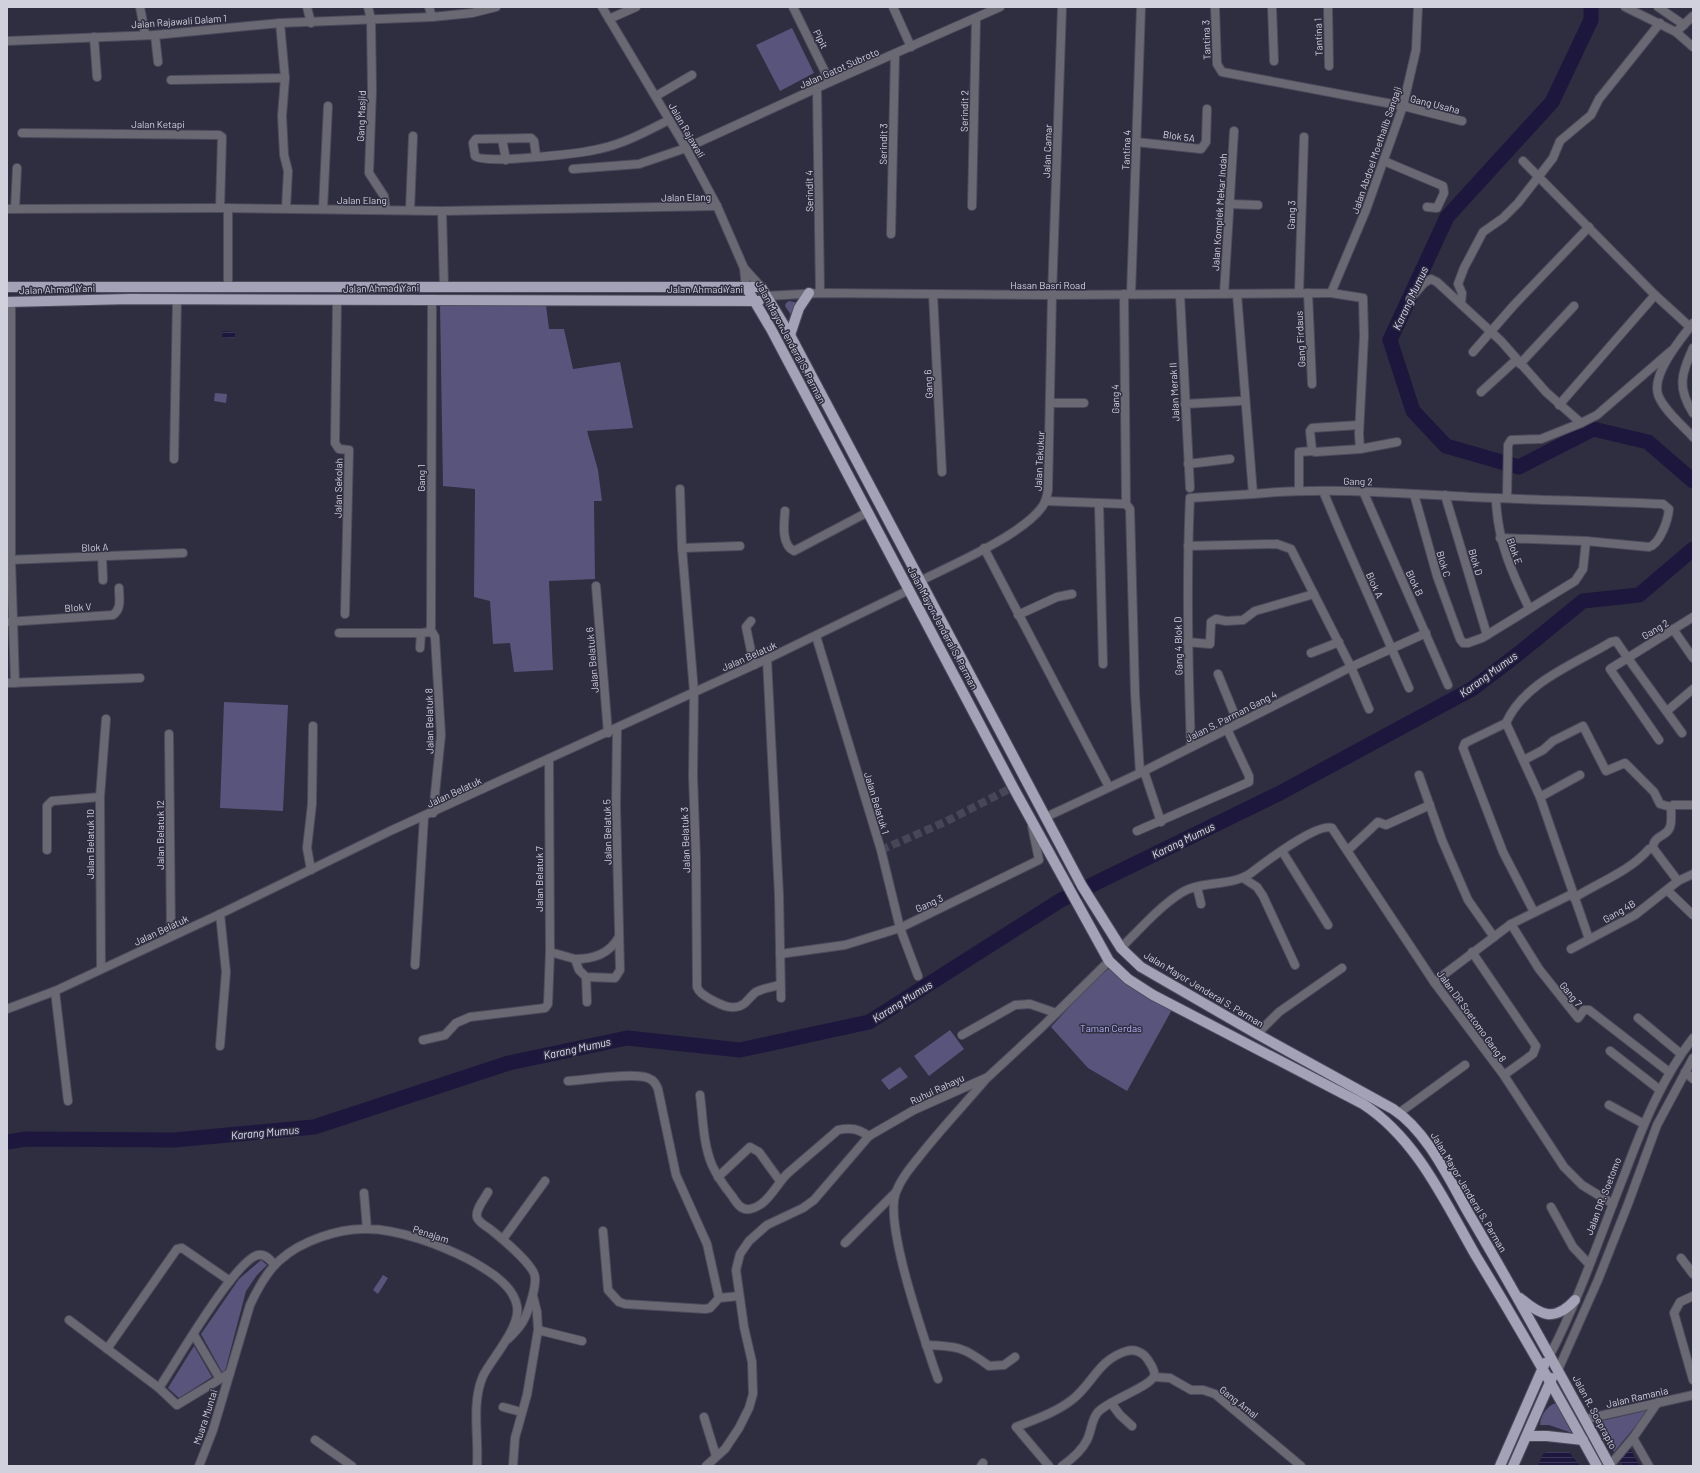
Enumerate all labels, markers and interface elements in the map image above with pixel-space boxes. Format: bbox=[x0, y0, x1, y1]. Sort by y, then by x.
street label: Jalan Rajawali Dalam 1 bbox=[131, 12, 227, 30]
street label: Tantina 1 bbox=[1311, 18, 1325, 56]
street label: Tantina 3 bbox=[1199, 20, 1213, 60]
street label: Pipit bbox=[811, 27, 831, 51]
street label: Jalan Gatot Subroto bbox=[797, 45, 881, 91]
street label: Jalan Abdoel Moethalib Sangaji bbox=[1349, 85, 1403, 215]
street label: Gang Masjid bbox=[354, 90, 368, 142]
street label: Serindit 2 bbox=[958, 90, 970, 132]
street label: Gang Usaha bbox=[1409, 92, 1461, 116]
street label: Jalan Rajawali bbox=[666, 100, 708, 160]
street label: Jalan Ketapi bbox=[131, 118, 185, 130]
street label: Serindit 3 bbox=[877, 123, 889, 165]
street label: Jalan Camar bbox=[1040, 124, 1054, 178]
street label: Blok 5A bbox=[1162, 128, 1196, 144]
street label: Tantina 4 bbox=[1119, 130, 1133, 170]
street label: Jalan Komplek Mekar Indah bbox=[1209, 153, 1229, 271]
street label: Serindit 4 bbox=[803, 170, 815, 212]
street label: Jalan Elang bbox=[661, 191, 711, 203]
street label: Jalan Elang bbox=[337, 194, 387, 206]
street label: Gang 3 bbox=[1284, 200, 1298, 230]
water label: Karang Mumus bbox=[1390, 264, 1430, 332]
street label: Jalan Mayor Jenderal S. Parman bbox=[753, 278, 829, 406]
street label: Hasan Basri Road bbox=[1010, 279, 1086, 291]
street label: Jalan Ahmad Yani bbox=[343, 281, 419, 295]
street label: Jalan Ahmad Yani bbox=[19, 282, 95, 296]
street label: Jalan Ahmad Yani bbox=[667, 283, 743, 295]
street label: Gang Firdaus bbox=[1293, 310, 1307, 368]
street label: Jalan Merak II bbox=[1166, 362, 1182, 422]
street label: Gang 6 bbox=[921, 369, 935, 399]
street label: Gang 4 bbox=[1109, 384, 1121, 414]
street label: Jalan Tekukur bbox=[1031, 430, 1047, 491]
street label: Jalan Sekolah bbox=[331, 458, 345, 518]
street label: Gang 1 bbox=[415, 464, 427, 492]
street label: Gang 2 bbox=[1343, 475, 1373, 487]
street label: Blok E bbox=[1505, 536, 1525, 566]
street label: Blok A bbox=[81, 541, 109, 553]
street label: Blok D bbox=[1466, 547, 1486, 577]
street label: Blok C bbox=[1434, 549, 1454, 579]
street label: Jalan Mayor Jenderal S. Parman bbox=[905, 564, 981, 692]
street label: Blok B bbox=[1404, 568, 1426, 598]
street label: Blok A bbox=[1364, 570, 1386, 600]
street label: Blok V bbox=[64, 600, 92, 614]
street label: Gang 2 bbox=[1639, 616, 1671, 642]
street label: Gang 4 Blok D bbox=[1171, 617, 1185, 675]
street label: Jalan Belatuk 6 bbox=[583, 627, 601, 693]
street label: Jalan Belatuk bbox=[720, 639, 778, 673]
water label: Karang Mumus bbox=[1457, 649, 1519, 699]
street label: Jalan Belatuk 8 bbox=[422, 688, 436, 754]
street label: Jalan S. Parman Gang 4 bbox=[1183, 688, 1279, 744]
street label: Jalan Belatuk 1 bbox=[862, 771, 892, 835]
street label: Jalan Belatuk bbox=[425, 774, 483, 810]
street label: Jalan Belatuk 5 bbox=[600, 799, 614, 865]
street label: Jalan Belatuk 12 bbox=[154, 800, 166, 870]
street label: Jalan Belatuk 3 bbox=[678, 807, 692, 873]
street label: Jalan Belatuk 10 bbox=[84, 809, 96, 879]
water label: Karang Mumus bbox=[1149, 819, 1217, 861]
street label: Jalan Belatuk 7 bbox=[533, 846, 545, 912]
street label: Gang 3 bbox=[913, 891, 945, 915]
street label: Gang 4B bbox=[1601, 897, 1637, 925]
street label: Jalan Belatuk bbox=[132, 912, 190, 948]
street label: Jalan Mayor Jenderal S. Parman bbox=[1142, 948, 1266, 1030]
street label: Jalan DR Soetomo Gang 8 bbox=[1435, 968, 1509, 1064]
water label: Karang Mumus bbox=[870, 977, 934, 1025]
street label: Gang 7 bbox=[1557, 979, 1585, 1009]
park label: Taman Cerdas bbox=[1080, 1022, 1142, 1034]
water label: Karang Mumus bbox=[542, 1035, 612, 1061]
street label: Ruhui Rahayu bbox=[908, 1071, 966, 1107]
water label: Karang Mumus bbox=[230, 1123, 300, 1141]
street label: Jalan Mayor Jenderal S. Parman bbox=[1428, 1130, 1510, 1254]
street label: Jalan DR. Soetomo bbox=[1583, 1156, 1623, 1236]
street label: Penajam bbox=[411, 1223, 451, 1245]
street label: Jalan R. Soeprapto bbox=[1570, 1373, 1620, 1451]
street label: Gang Amal bbox=[1217, 1383, 1261, 1421]
street label: Jalan Ramania bbox=[1605, 1384, 1669, 1410]
street label: Muara Muntai bbox=[190, 1388, 220, 1446]

